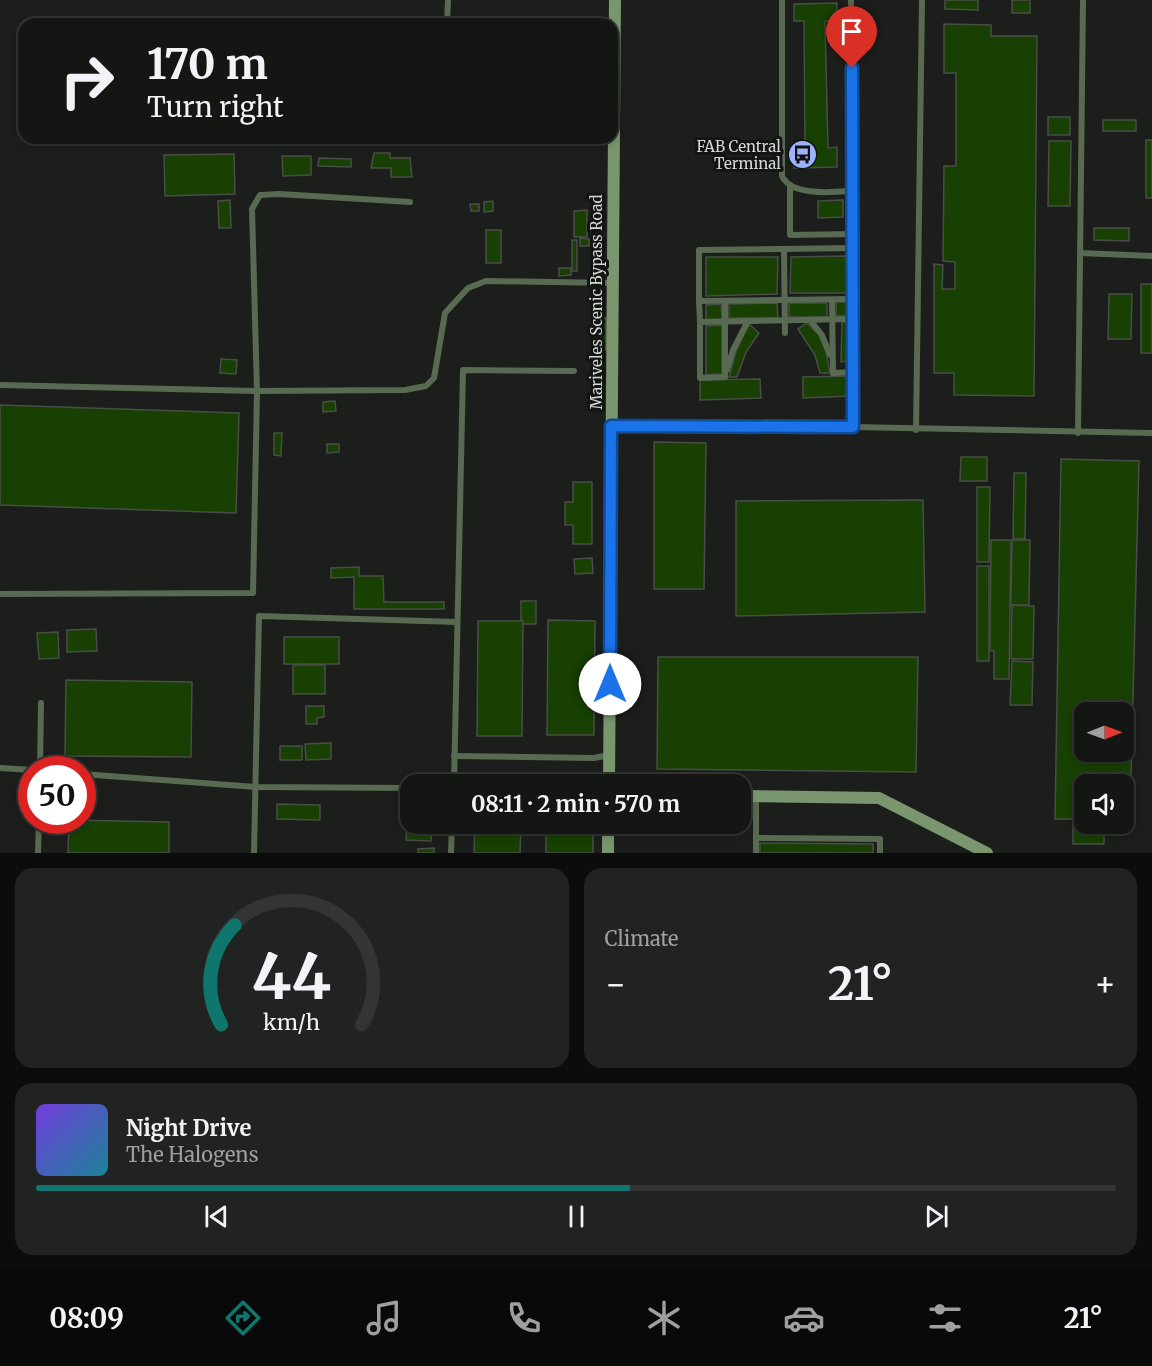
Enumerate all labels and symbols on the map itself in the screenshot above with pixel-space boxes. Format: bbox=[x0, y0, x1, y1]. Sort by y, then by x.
pin bbox=[826, 6, 877, 68]
place label: FAB Central Terminal bbox=[696, 137, 781, 173]
bus stop icon: FAB Central Terminal bbox=[786, 139, 818, 171]
street label: Mariveles Scenic Bypass Road bbox=[587, 194, 606, 410]
position arrow bbox=[578, 652, 642, 716]
north arrow bbox=[1074, 702, 1134, 762]
speed limit sign: 50 bbox=[18, 756, 96, 834]

